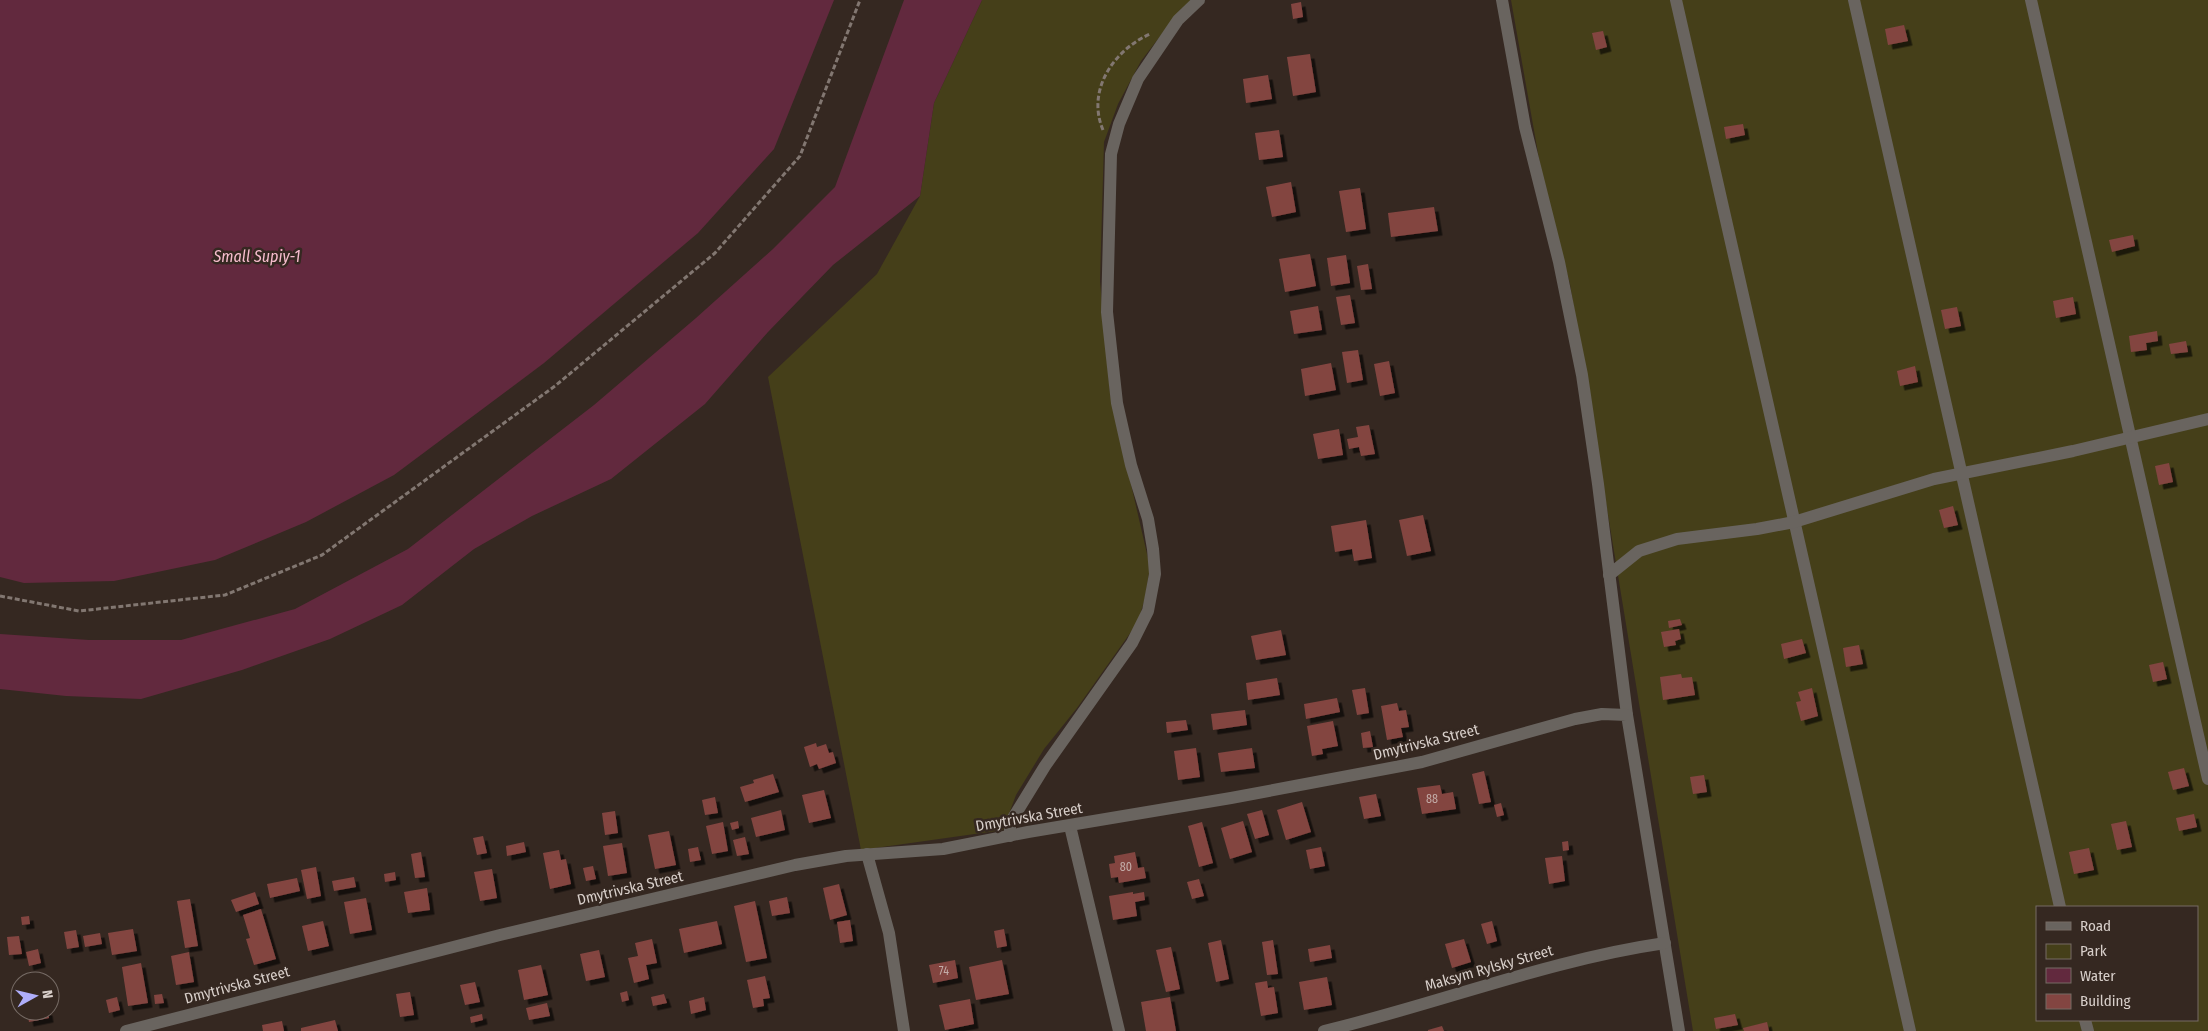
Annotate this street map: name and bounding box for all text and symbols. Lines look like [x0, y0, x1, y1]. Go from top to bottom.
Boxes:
water label: Small Supiy-1 [213, 247, 300, 266]
street label: Dmytrivska Street [1371, 720, 1481, 764]
house number: 88 [1426, 792, 1438, 806]
street label: Dmytrivska Street [974, 799, 1084, 835]
house number: 80 [1120, 860, 1132, 874]
street label: Dmytrivska Street [575, 867, 685, 909]
legend [2036, 906, 2198, 1021]
text: Road [2080, 917, 2111, 935]
street label: Maksym Rylsky Street [1423, 941, 1555, 995]
text: Park [2080, 942, 2107, 960]
street label: Dmytrivska Street [182, 962, 292, 1008]
house number: 74 [939, 964, 949, 978]
text: Water [2080, 967, 2116, 985]
north arrow [10, 971, 60, 1021]
text: N [38, 989, 56, 1000]
text: Building [2080, 992, 2131, 1010]

